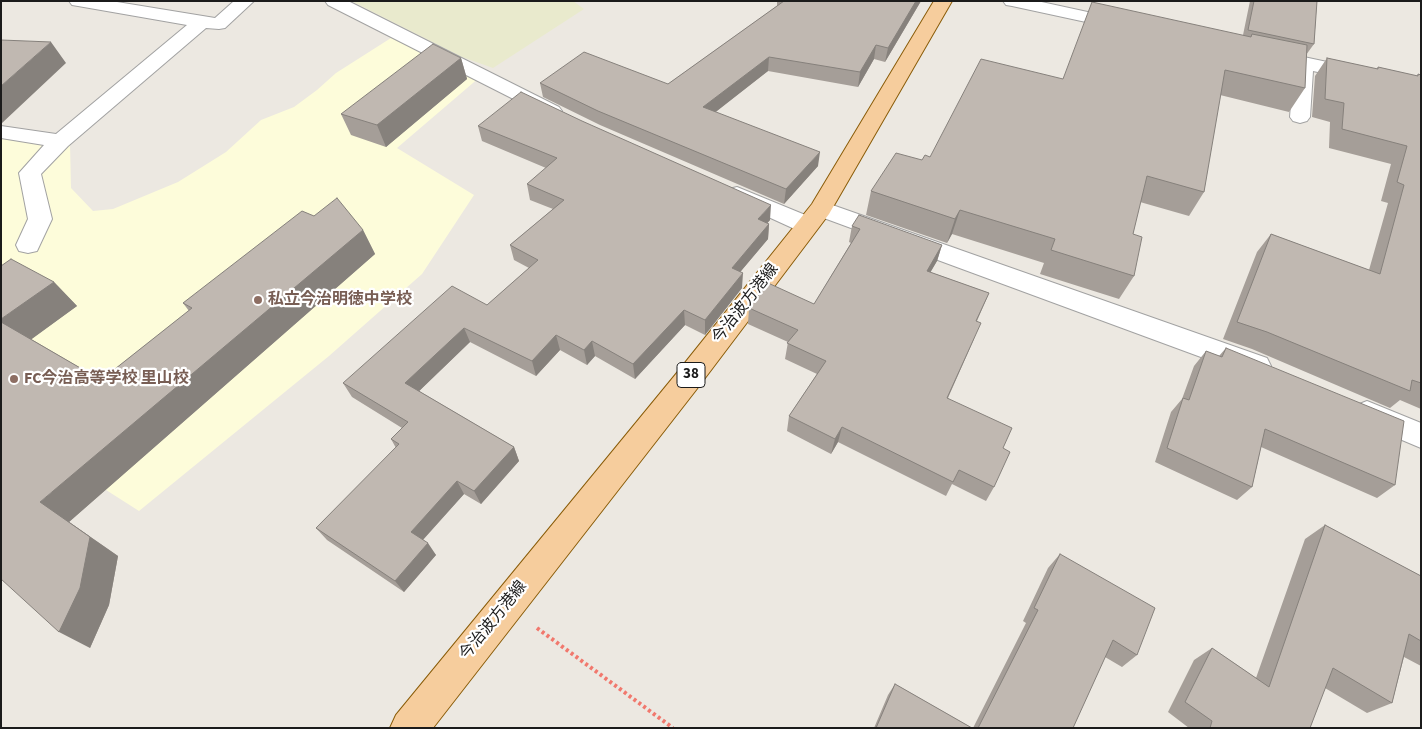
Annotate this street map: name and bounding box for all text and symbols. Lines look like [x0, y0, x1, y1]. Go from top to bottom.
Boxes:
street label: 今治波方港線 [709, 260, 783, 348]
place label: 私立今治明徳中学校 [268, 290, 412, 310]
marker: 私立今治明徳中学校 [252, 294, 264, 306]
road number: 38 [677, 362, 705, 388]
place label: FC今治高等学校 里山校 [24, 369, 189, 389]
marker: FC今治高等学校 里山校 [8, 373, 20, 385]
street label: 今治波方港線 [456, 578, 532, 664]

